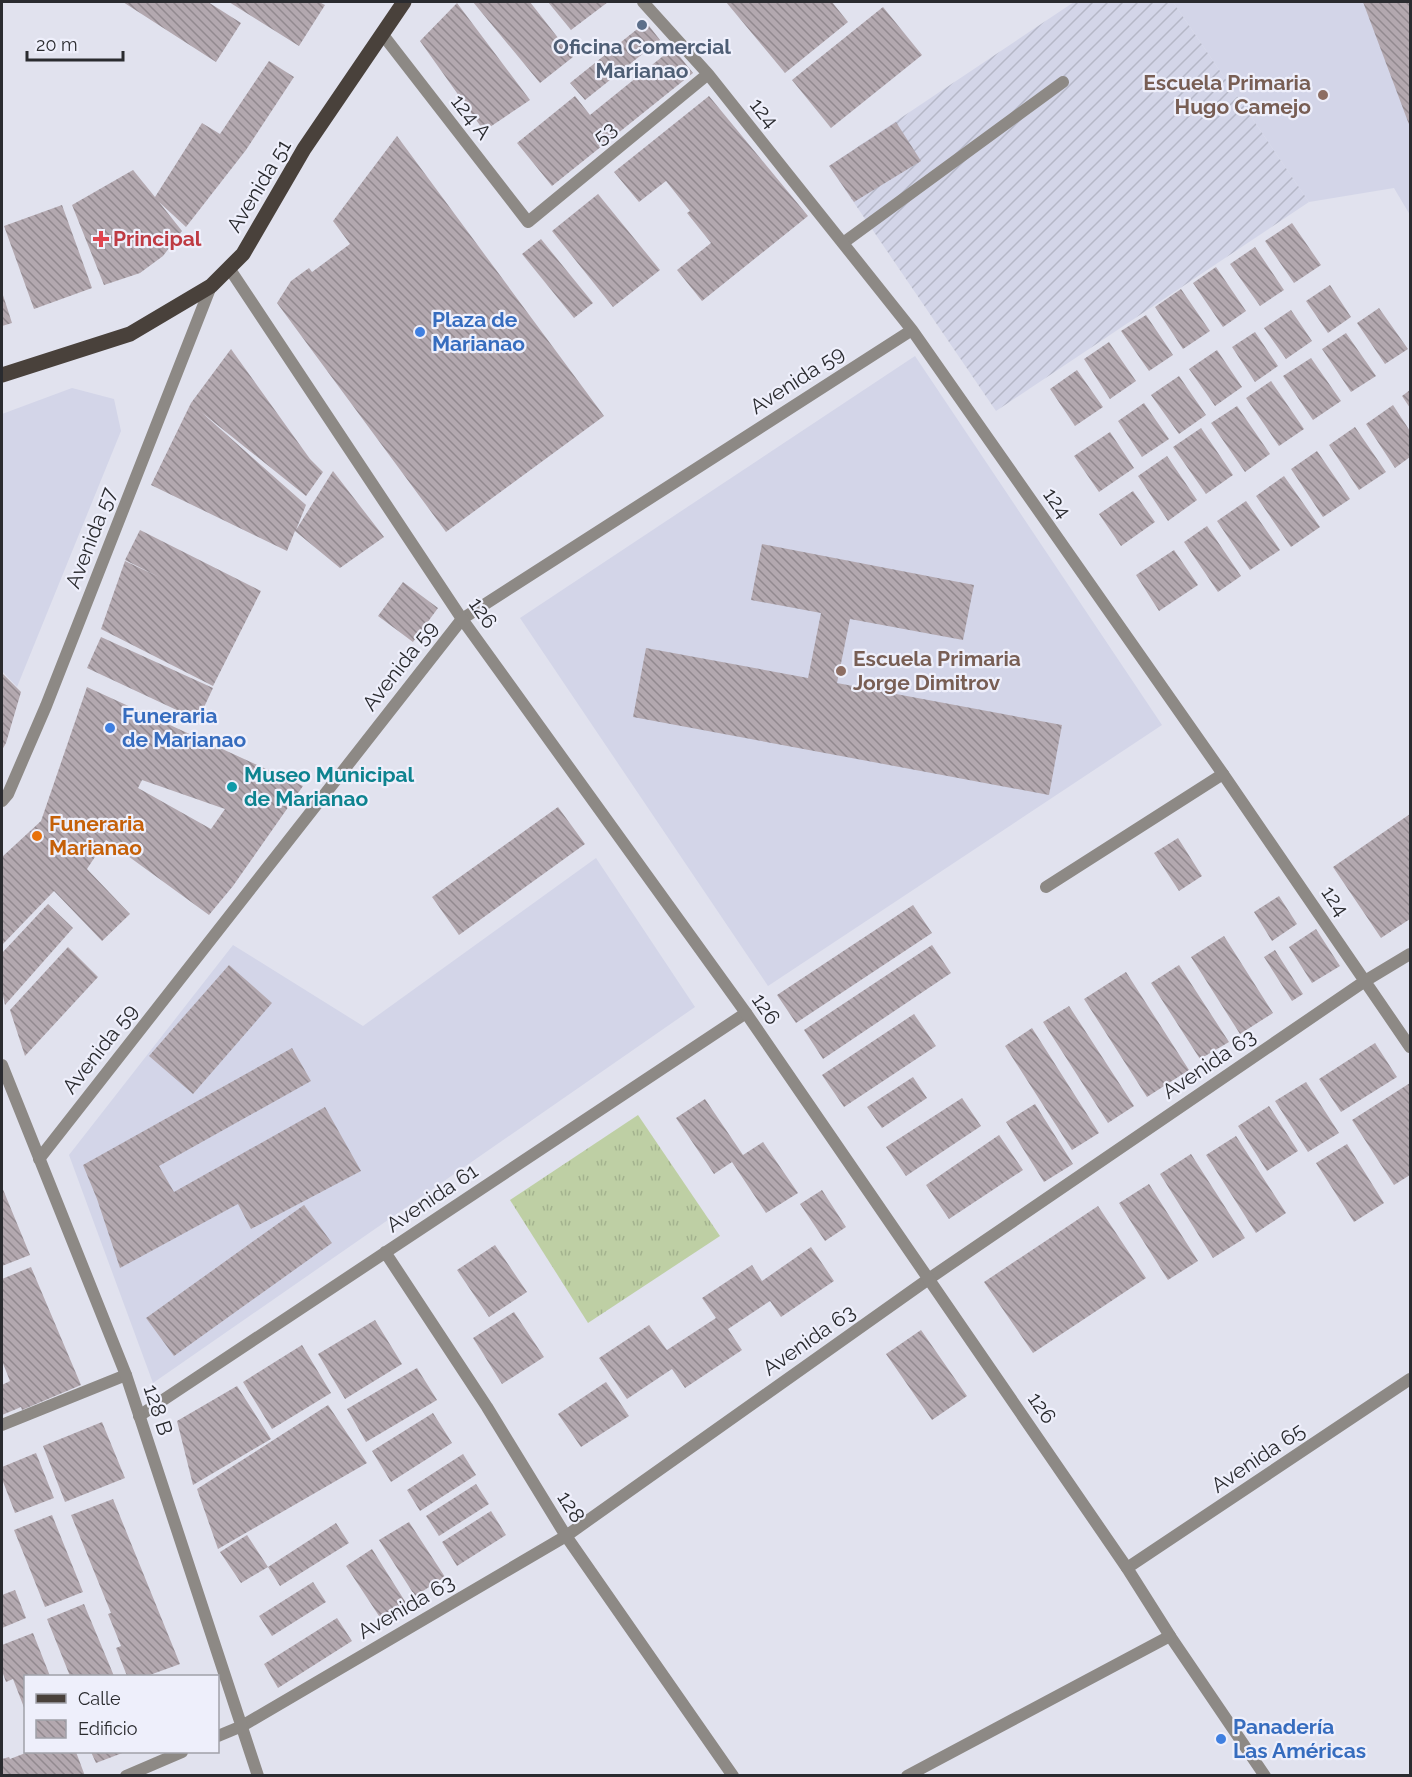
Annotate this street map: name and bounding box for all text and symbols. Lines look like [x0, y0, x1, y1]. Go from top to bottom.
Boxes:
marker: Oficina Comercial Marianao [635, 18, 649, 32]
scale bar [27, 24, 123, 62]
text: 20 m [36, 34, 78, 55]
place label: Oficina Comercial Marianao [553, 34, 731, 83]
place label: Escuela Primaria Hugo Camejo [1143, 70, 1311, 119]
marker: Escuela Primaria Hugo Camejo [1316, 88, 1330, 102]
street label: 124 A [446, 89, 497, 144]
street label: 124 [745, 93, 784, 133]
street label: 53 [588, 116, 621, 149]
street label: Avenida 51 [221, 135, 296, 237]
place label: Principal [113, 226, 202, 251]
marker: Principal [94, 232, 108, 246]
place label: Plaza de Marianao [432, 307, 525, 356]
marker: Plaza de Marianao [413, 325, 427, 339]
street label: Avenida 59 [745, 340, 848, 419]
street label: Avenida 57 [60, 483, 121, 592]
street label: 124 [1038, 483, 1077, 523]
street label: 126 [464, 592, 503, 633]
street label: Avenida 59 [357, 616, 442, 716]
place label: Escuela Primaria Jorge Dimitrov [853, 646, 1021, 695]
marker: Escuela Primaria Jorge Dimitrov [834, 664, 848, 678]
place label: Funeraria de Marianao [122, 703, 247, 752]
marker: Funeraria de Marianao [103, 721, 117, 735]
place label: Museo Municipal de Marianao [244, 762, 415, 811]
marker: Museo Municipal de Marianao [225, 780, 239, 794]
place label: Funeraria Marianao [49, 811, 145, 860]
marker: Funeraria Marianao [30, 829, 44, 843]
street label: 124 [1316, 881, 1355, 921]
street label: 126 [747, 988, 786, 1029]
street label: Avenida 59 [57, 999, 142, 1099]
street label: Avenida 63 [1157, 1023, 1260, 1104]
street label: Avenida 61 [381, 1158, 482, 1237]
street label: Avenida 63 [758, 1299, 860, 1381]
street label: 128 B [139, 1381, 178, 1438]
street label: 126 [1023, 1387, 1062, 1428]
street label: Avenida 65 [1206, 1417, 1309, 1498]
street label: 128 [552, 1486, 591, 1527]
street label: Avenida 63 [353, 1569, 458, 1644]
legend [24, 1675, 219, 1753]
text: Calle [78, 1688, 121, 1709]
place label: Panadería Las Américas [1233, 1714, 1366, 1763]
text: Edificio [78, 1718, 138, 1739]
marker: Panadería Las Américas [1214, 1732, 1228, 1746]

